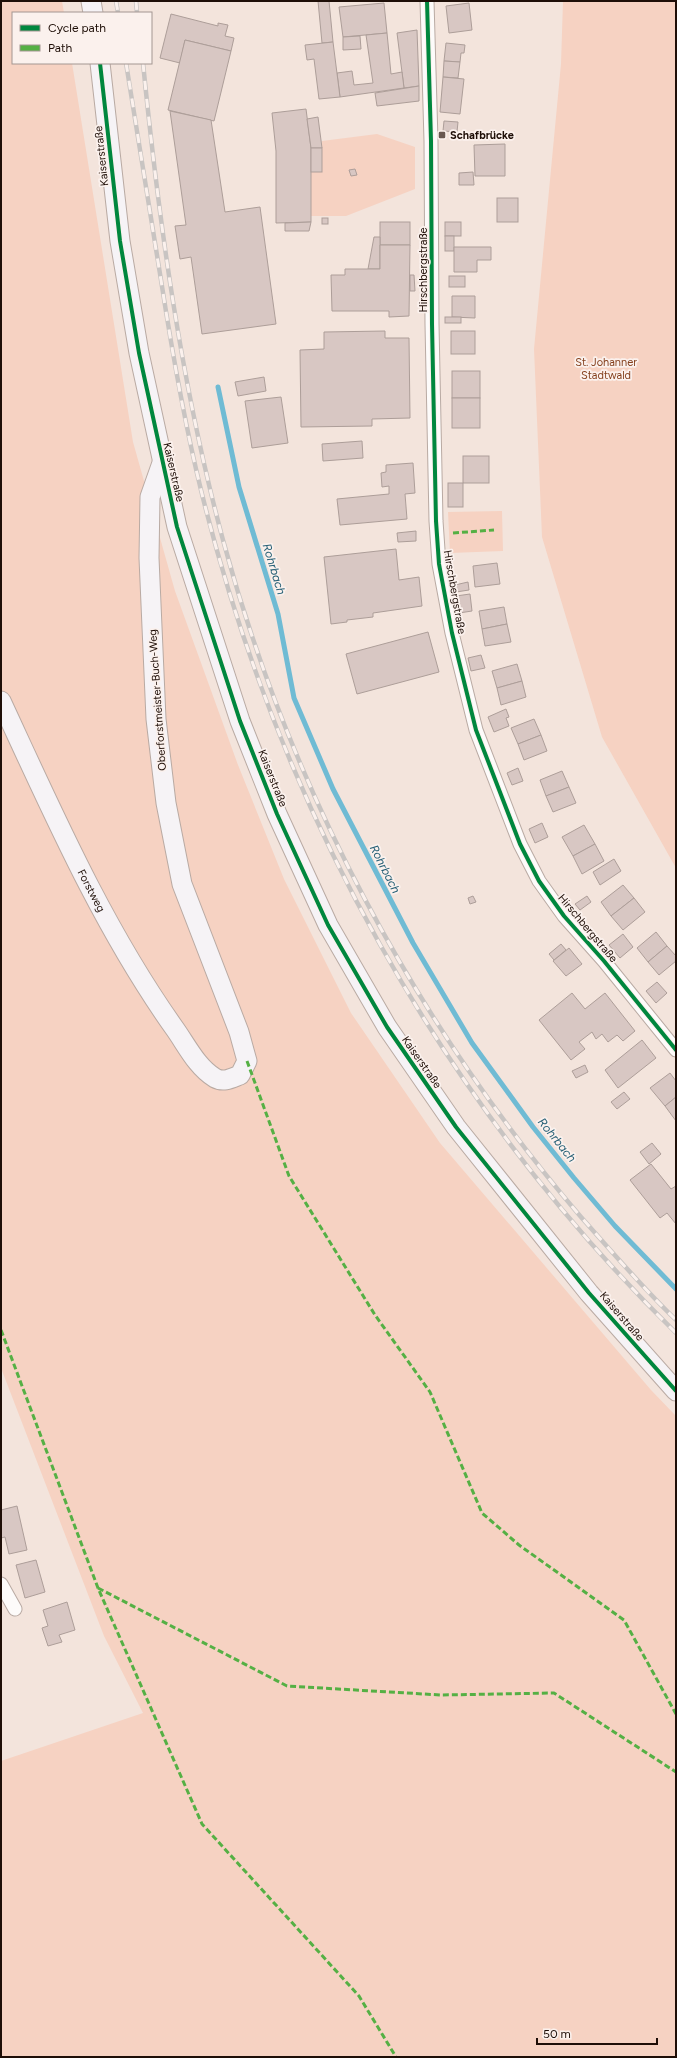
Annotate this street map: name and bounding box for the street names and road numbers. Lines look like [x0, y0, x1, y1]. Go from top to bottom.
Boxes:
street label: Kaiserstraße [92, 125, 111, 187]
street label: Hirschbergstraße [417, 227, 430, 313]
street label: Kaiserstraße [160, 441, 187, 503]
street label: Hirschbergstraße [441, 549, 468, 635]
street label: Oberforstmeister-Buch-Weg [146, 629, 169, 771]
street label: Kaiserstraße [255, 748, 290, 809]
street label: Forstweg [75, 867, 108, 914]
street label: Hirschbergstraße [555, 892, 620, 965]
street label: Kaiserstraße [399, 1034, 444, 1091]
street label: Kaiserstraße [597, 1289, 646, 1343]

